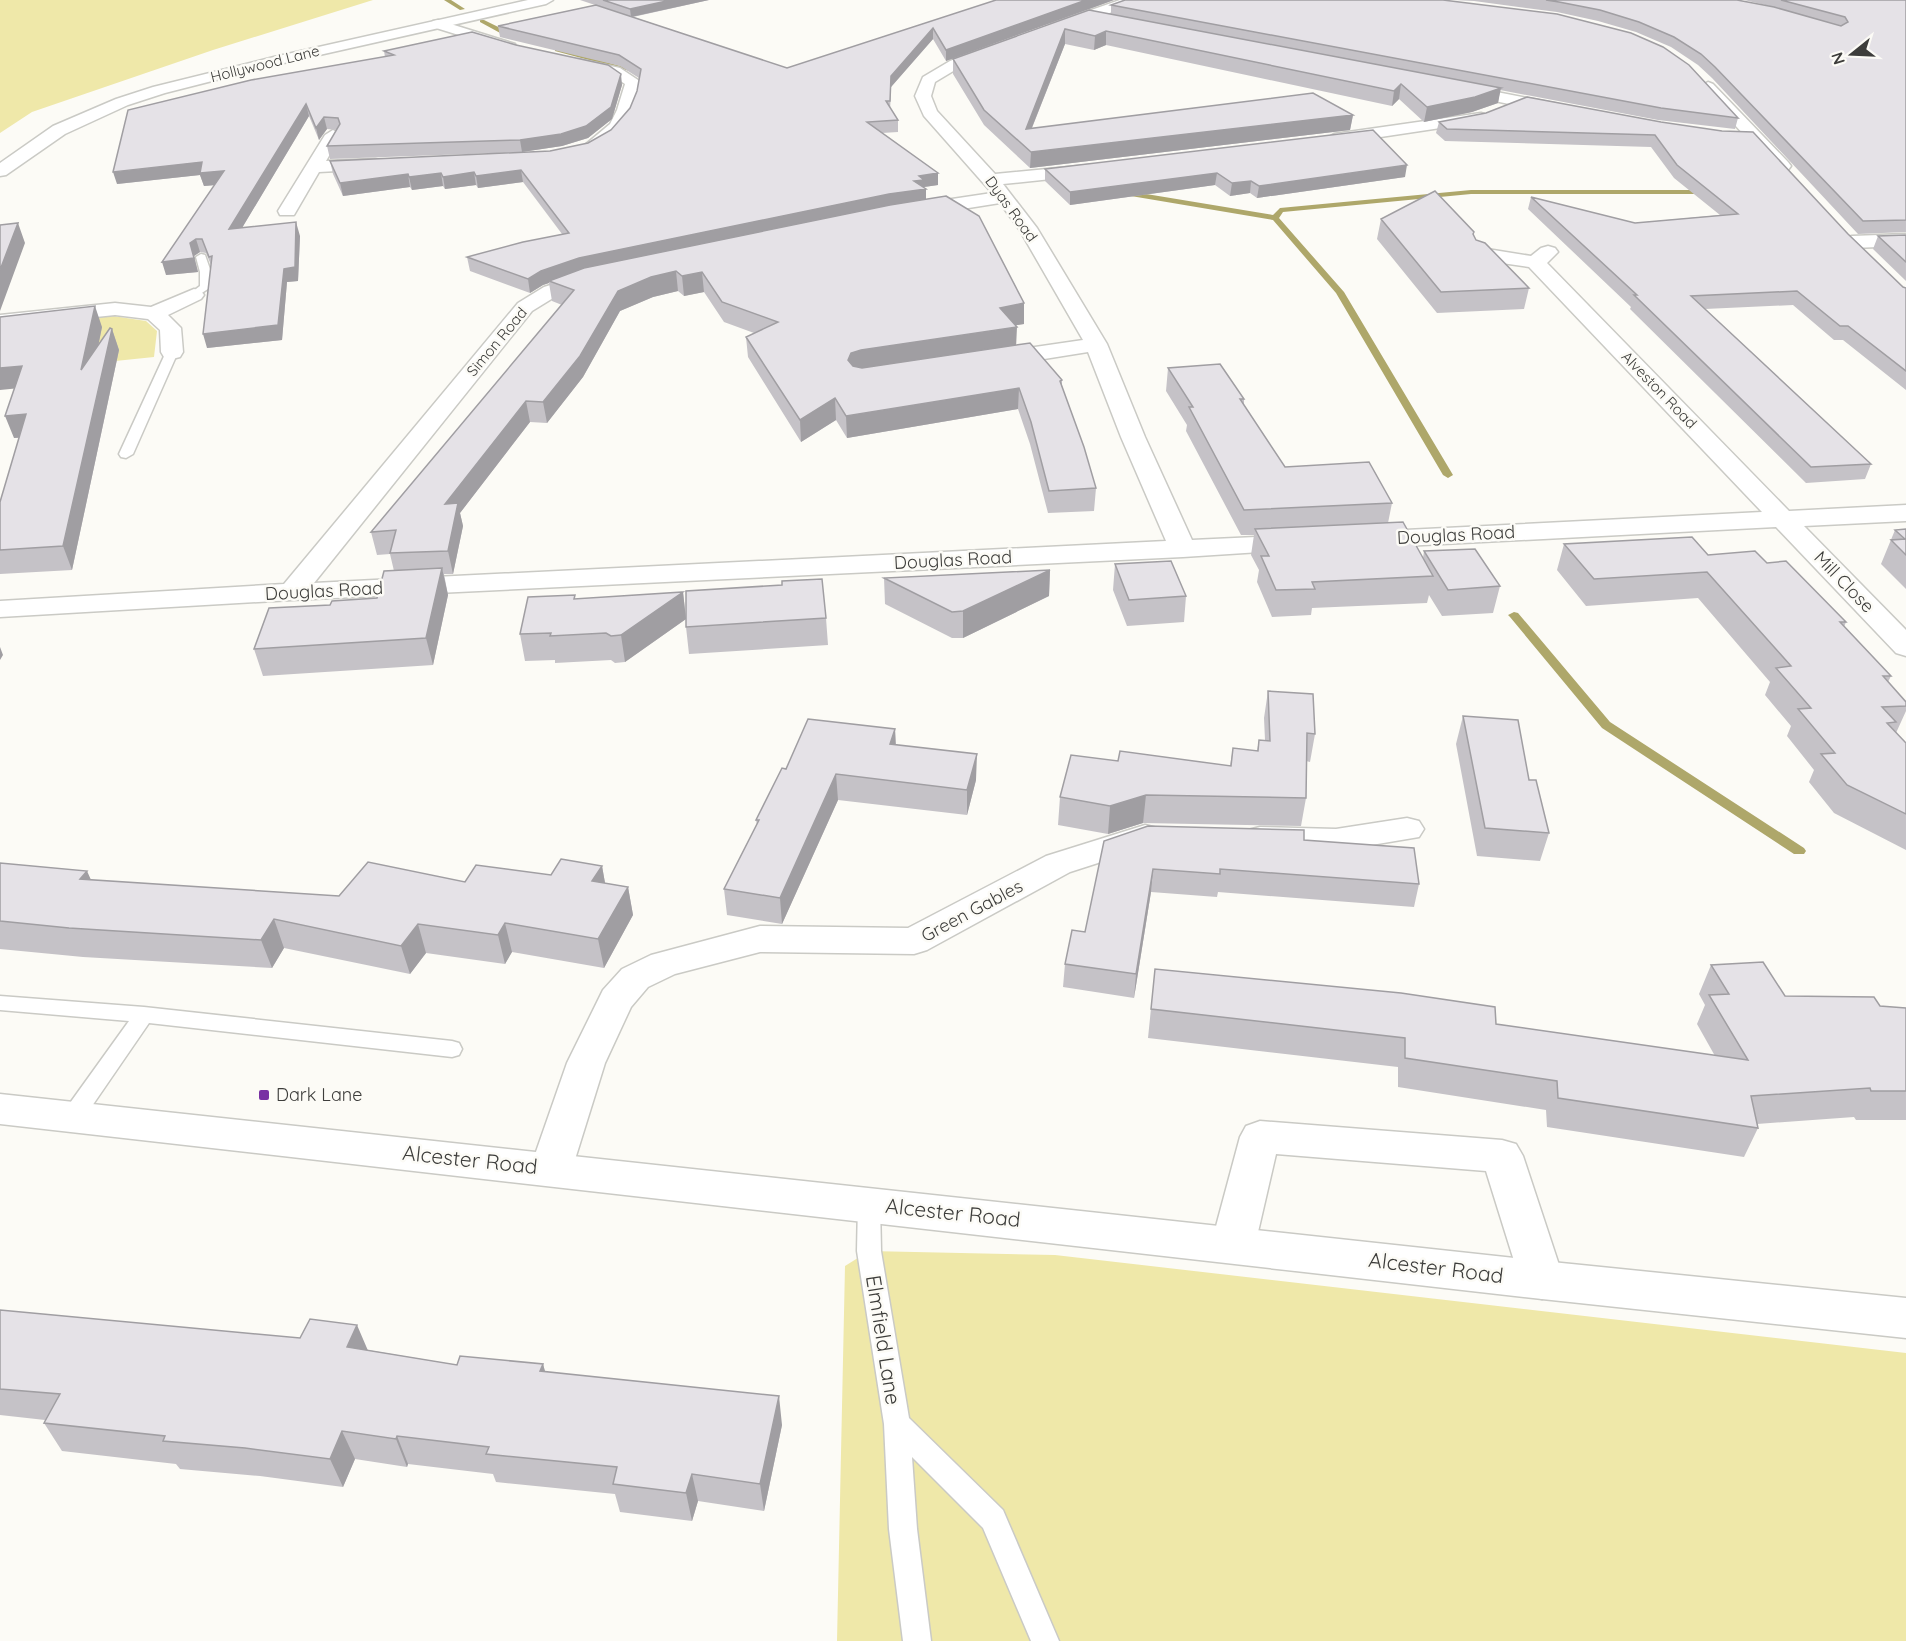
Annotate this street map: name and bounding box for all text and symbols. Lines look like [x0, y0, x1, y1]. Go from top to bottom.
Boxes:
north arrow [1822, 24, 1882, 84]
street label: Hollywood Lane [208, 41, 321, 86]
text: N [1826, 50, 1849, 67]
street label: Dyas Road [981, 172, 1042, 245]
street label: Simon Road [462, 303, 531, 380]
street label: Alveston Road [1618, 347, 1701, 432]
street label: Douglas Road [1396, 520, 1516, 549]
street label: Douglas Road [893, 545, 1013, 574]
street label: Mill Close [1809, 546, 1879, 617]
street label: Douglas Road [264, 576, 384, 605]
street label: Green Gables [917, 874, 1027, 947]
place label: Dark Lane [276, 1083, 362, 1106]
marker: Dark Lane [257, 1088, 271, 1102]
street label: Alcester Road [401, 1139, 539, 1179]
street label: Alcester Road [884, 1192, 1022, 1232]
street label: Alcester Road [1367, 1246, 1505, 1288]
street label: Elmfield Lane [861, 1273, 907, 1406]

